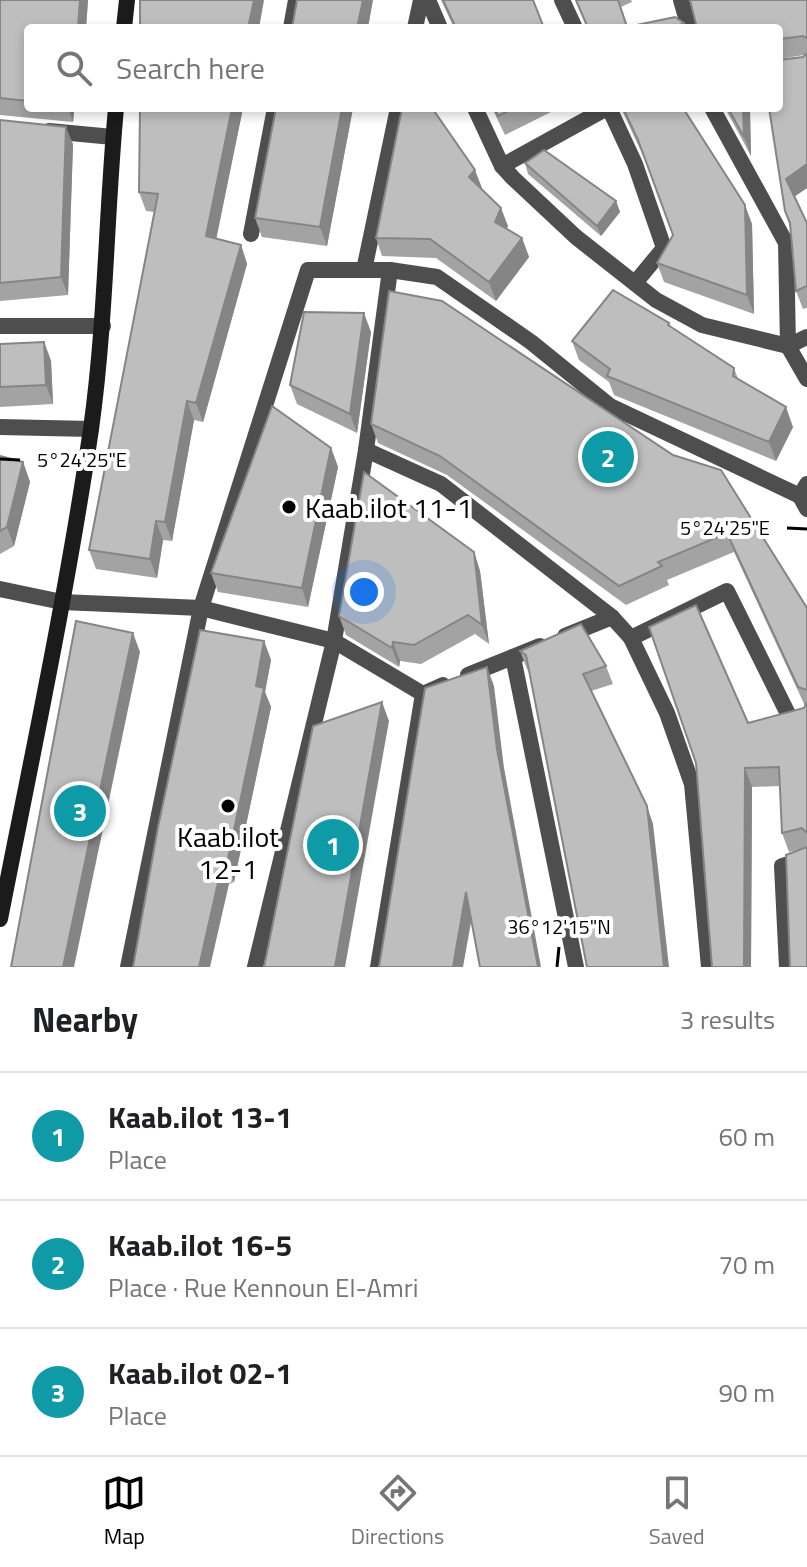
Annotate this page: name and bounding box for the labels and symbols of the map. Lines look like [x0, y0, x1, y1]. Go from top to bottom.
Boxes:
pin: 2 [582, 427, 634, 487]
text: 5°24'25"E [37, 444, 127, 475]
place label: Kaab.ilot 11-1 [305, 486, 472, 529]
marker: Kaab.ilot 11-1 [280, 498, 298, 516]
text: 5°24'25"E [680, 512, 770, 543]
your location [344, 572, 384, 612]
pin: 3 [54, 781, 106, 841]
marker: Kaab.ilot 12-1 [219, 797, 237, 815]
place label: Kaab.ilot 12-1 [177, 815, 279, 890]
pin: 1 [307, 815, 359, 875]
text: 36°12'15"N [507, 911, 611, 942]

